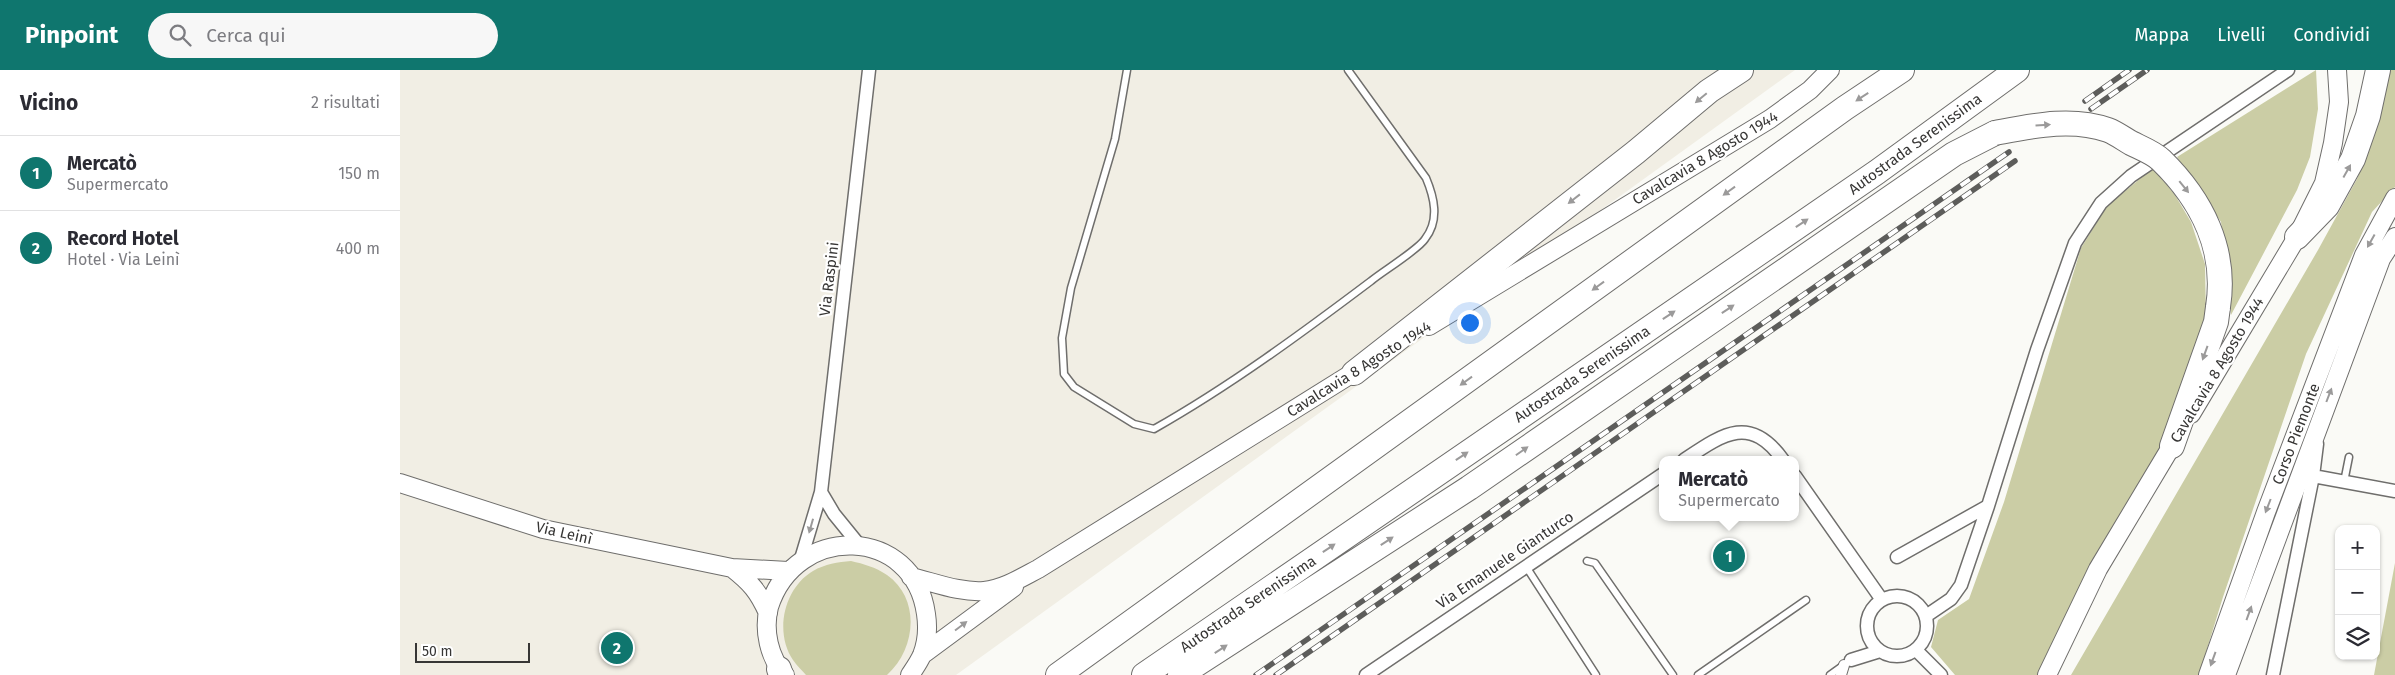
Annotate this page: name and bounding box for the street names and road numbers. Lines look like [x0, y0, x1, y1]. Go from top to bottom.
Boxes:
street label: Autostrada Serenissima [1845, 90, 1985, 198]
street label: Cavalcavia 8 Agosto 1944 [1629, 107, 1781, 209]
street label: Via Raspini [816, 241, 842, 317]
street label: Cavalcavia 8 Agosto 1944 [2166, 294, 2268, 446]
street label: Cavalcavia 8 Agosto 1944 [1284, 317, 1434, 421]
street label: Autostrada Serenissima [1511, 322, 1653, 426]
street label: Corso Piemonte [2268, 381, 2324, 487]
street label: Via Emanuele Gianturco [1433, 507, 1577, 613]
street label: Via Leinì [534, 518, 595, 548]
street label: Autostrada Serenissima [1177, 552, 1319, 656]

